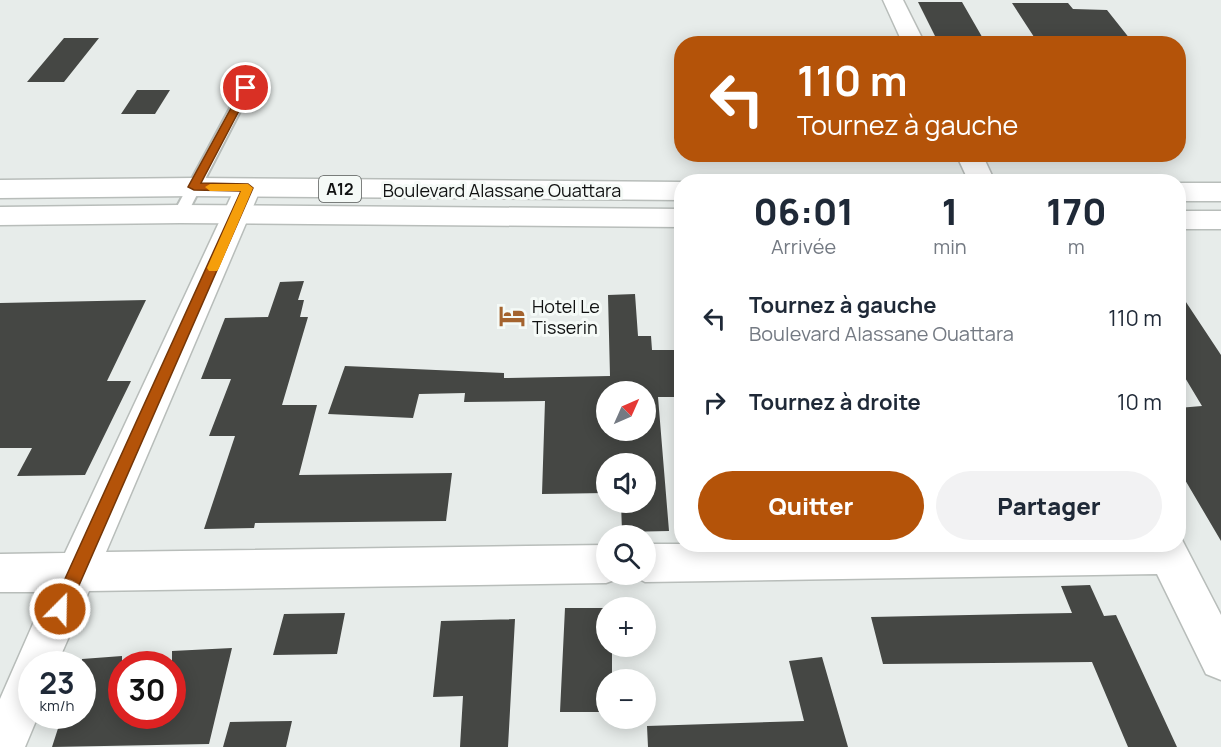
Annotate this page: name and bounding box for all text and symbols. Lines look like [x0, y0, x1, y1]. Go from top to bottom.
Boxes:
text: 110 m [797, 51, 908, 109]
icon: left [698, 60, 776, 138]
pin [220, 62, 271, 113]
icon: arrive [229, 71, 262, 104]
text: Tournez à gauche [797, 106, 1018, 143]
road number: A12 [319, 176, 361, 202]
street label: Boulevard Alassane Ouattara [383, 178, 621, 202]
text: 06:01 [754, 187, 854, 236]
text: 1 [942, 187, 958, 236]
text: 170 [1046, 187, 1106, 236]
text: Arrivée [771, 233, 836, 260]
text: min [933, 233, 967, 260]
text: m [1068, 233, 1085, 260]
text: Tournez à gauche [749, 290, 936, 320]
place label: Hotel Le Tisserin [532, 294, 600, 339]
hotel icon: Hotel Le Tisserin [497, 301, 527, 331]
icon: left [698, 302, 731, 335]
text: 110 m [1108, 303, 1162, 333]
text: Boulevard Alassane Ouattara [749, 320, 1014, 347]
north arrow [596, 381, 656, 441]
map controls [596, 381, 656, 729]
icon: right [698, 386, 731, 419]
text: Tournez à droite [749, 387, 921, 417]
text: 10 m [1117, 387, 1162, 417]
button: sound [596, 453, 656, 513]
button: Quitter [698, 471, 924, 540]
button: Partager [936, 471, 1162, 540]
button: search [596, 525, 656, 585]
position arrow [28, 577, 92, 641]
button: + [596, 597, 656, 657]
speed limit sign: 30 [108, 651, 186, 729]
text: 23 [39, 662, 75, 703]
button: − [596, 669, 656, 729]
text: km/h [40, 695, 74, 716]

